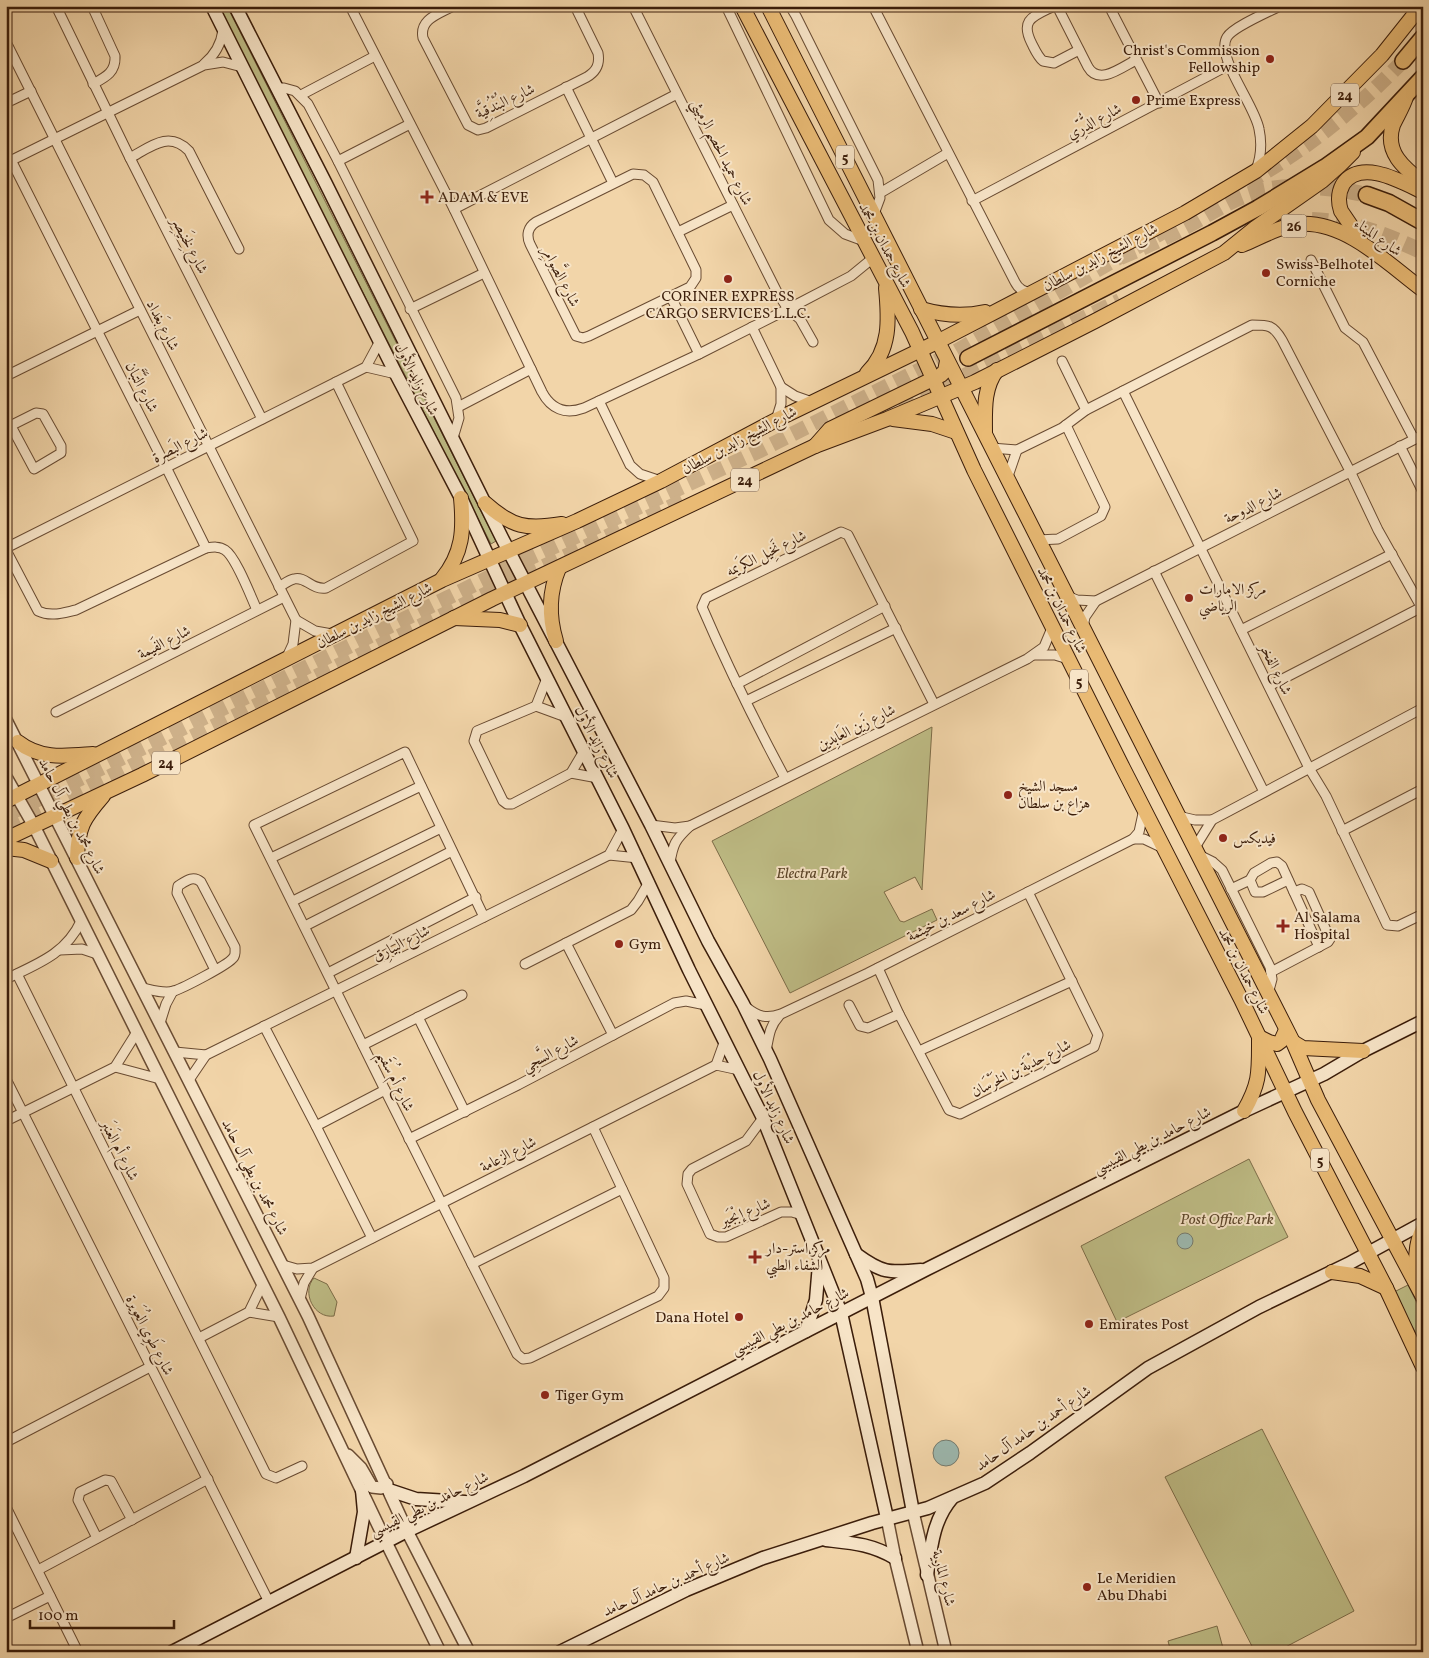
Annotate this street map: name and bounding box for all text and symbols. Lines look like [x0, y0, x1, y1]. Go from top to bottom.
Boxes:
place label: Christ's Commission Fellowship [1123, 41, 1260, 79]
marker: Christ's Commission Fellowship [1264, 53, 1276, 65]
street label: شارع البُنْدُقِيَّة [471, 76, 539, 126]
road number: 24 [1331, 84, 1359, 106]
place label: Prime Express [1146, 91, 1241, 112]
street label: شارع الدُّرِّي [1061, 94, 1126, 146]
marker: Prime Express [1130, 94, 1142, 106]
street label: شارع حميد الحصم الرميثي [682, 96, 757, 211]
road number: 5 [836, 146, 854, 168]
place label: ADAM & EVE [438, 188, 529, 209]
marker: ADAM & EVE [420, 190, 434, 204]
street label: شارع حمدان بن محمد [851, 199, 915, 293]
street label: شارع لِخنَيصِر [163, 211, 214, 278]
street label: شارع الميناء [1348, 214, 1405, 263]
road number: 26 [1282, 215, 1306, 238]
street label: شارع الشيخ زايد بن سلطان [1039, 219, 1163, 299]
street label: شارع الصَّوامِر [534, 241, 587, 312]
place label: Swiss-Belhotel Corniche [1276, 255, 1374, 293]
marker: Swiss-Belhotel Corniche [1260, 267, 1272, 279]
marker: CORINER EXPRESS CARGO SERVICES L.L.C. [722, 273, 734, 285]
place label: CORINER EXPRESS CARGO SERVICES L.L.C. [646, 287, 810, 325]
street label: شارع بَغداد [139, 296, 185, 355]
street label: شارع زايد الأول [387, 339, 445, 420]
street label: شارع التَّبَّان [118, 357, 166, 417]
street label: شارع الشيخ زايد بن سلطان [678, 402, 802, 482]
street label: شارع البَصرة [148, 422, 213, 470]
road number: 24 [731, 468, 759, 492]
street label: شارع الدوحة [1221, 483, 1287, 531]
street label: شارع نَخِيل الكرَيمه [722, 524, 811, 584]
street label: شارع حمدان بن محمد [1030, 564, 1091, 658]
street label: شارع الشيخ زايد بن سلطان [313, 578, 437, 656]
place label: مركز الامارات الرياضي [1199, 580, 1266, 620]
marker: مركز الامارات الرياضي [1183, 592, 1195, 604]
street label: شارع الفَيمة [134, 619, 195, 666]
street label: شارع الفخر [1251, 639, 1296, 699]
road number: 5 [1070, 669, 1088, 692]
street label: شارع زَين العَابِدين [813, 698, 900, 757]
street label: شارع زايد الأول [567, 702, 625, 783]
road number: 24 [152, 751, 180, 774]
street label: شارع محمد بن بطي آل حامد [30, 755, 109, 879]
place label: مسجد الشيخ هزاع بن سلطان [1018, 777, 1090, 816]
marker: مسجد الشيخ هزاع بن سلطان [1002, 789, 1014, 801]
place label: فيديكس [1233, 829, 1276, 850]
marker: فيديكس [1217, 832, 1229, 844]
park label: Electra Park [776, 864, 848, 885]
street label: شارع سعد بن خيثمة [904, 885, 1000, 949]
place label: Al Salama Hospital [1294, 908, 1361, 946]
street label: شارع البَيارِق [368, 919, 435, 969]
marker: Al Salama Hospital [1276, 919, 1290, 933]
street label: شارع حمدان بن محمد [1211, 925, 1273, 1019]
place label: Gym [629, 935, 661, 956]
marker: Gym [613, 938, 625, 950]
street label: شارع السَّجِي [517, 1027, 584, 1080]
street label: شارع حِدْبَة بن الخَرْسَان [967, 1033, 1076, 1104]
street label: شارع أم سُقَيم [368, 1046, 422, 1117]
street label: شارع زايد الأول [746, 1067, 801, 1148]
street label: شارع حامد بن بطي القبيسي [1090, 1102, 1216, 1182]
street label: شارع أم العَنبَر [93, 1114, 145, 1185]
street label: شارع محمد بن بطي آل حامد [213, 1116, 292, 1240]
street label: شارع الزعامة [477, 1132, 541, 1179]
road number: 5 [1311, 1148, 1329, 1172]
street label: شارع إبْجَير [715, 1192, 774, 1235]
park label: Post Office Park [1180, 1210, 1274, 1231]
place label: مركز استر-دار الشفاء الطبي [764, 1239, 830, 1279]
marker: مركز استر-دار الشفاء الطبي [748, 1250, 762, 1264]
street label: شارع حامد بن بطي القبيسي [728, 1283, 854, 1363]
street label: شارع طَوِي العُوَيرة [119, 1290, 181, 1380]
place label: Dana Hotel [655, 1308, 729, 1329]
marker: Dana Hotel [733, 1311, 745, 1323]
place label: Emirates Post [1099, 1315, 1189, 1336]
marker: Emirates Post [1083, 1318, 1095, 1330]
street label: شارع أحمد بن حامد آل حامد [971, 1380, 1097, 1478]
place label: Tiger Gym [555, 1386, 624, 1407]
marker: Tiger Gym [539, 1389, 551, 1401]
street label: شارع حامد بن بطي القبيسي [367, 1467, 494, 1545]
street label: شارع أحمد بن حامد آل حامد [599, 1546, 734, 1624]
street label: شارع المارِية [924, 1548, 960, 1609]
place label: Le Meridien Abu Dhabi [1097, 1569, 1176, 1607]
marker: Le Meridien Abu Dhabi [1081, 1581, 1093, 1593]
scale bar [30, 1598, 174, 1630]
text: 100 m [38, 1606, 78, 1627]

